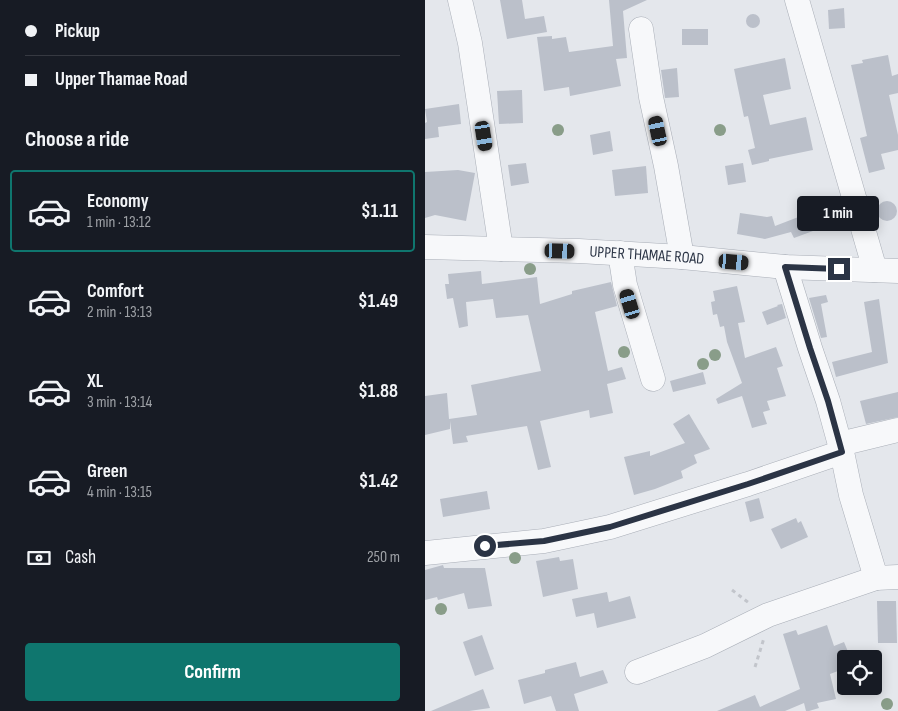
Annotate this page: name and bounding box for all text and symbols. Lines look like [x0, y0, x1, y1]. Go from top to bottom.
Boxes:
text: Pickup [55, 20, 100, 43]
text: Upper Thamae Road [55, 68, 188, 91]
car [647, 115, 668, 147]
car [474, 120, 493, 152]
text: Choose a ride [25, 126, 129, 153]
icon: car [27, 189, 72, 234]
text: Economy [87, 190, 149, 213]
callout: 1 min [798, 196, 880, 232]
text: $1.11 [361, 200, 398, 223]
text: 1 min [823, 204, 853, 223]
text: 1 min · 13:12 [87, 213, 151, 232]
street label: UPPER THAMAE ROAD [589, 242, 705, 269]
car [544, 243, 575, 259]
car [718, 253, 749, 271]
route end [828, 258, 850, 280]
icon: car [27, 279, 72, 324]
text: Comfort [87, 280, 144, 303]
car [618, 287, 641, 321]
text: $1.49 [358, 290, 398, 313]
text: 2 min · 13:13 [87, 303, 152, 322]
icon: car [27, 369, 72, 414]
text: XL [87, 370, 103, 393]
text: $1.88 [358, 380, 398, 403]
text: 3 min · 13:14 [87, 393, 152, 412]
icon: car [27, 459, 72, 504]
text: Green [87, 460, 127, 483]
text: $1.42 [359, 470, 398, 493]
text: 4 min · 13:15 [87, 483, 152, 502]
route start [474, 535, 496, 557]
icon: cash [25, 544, 53, 572]
text: Cash [65, 546, 96, 569]
text: 250 m [367, 548, 400, 567]
button: Confirm [25, 643, 400, 701]
map controls [837, 650, 882, 695]
button: locate [837, 650, 882, 695]

